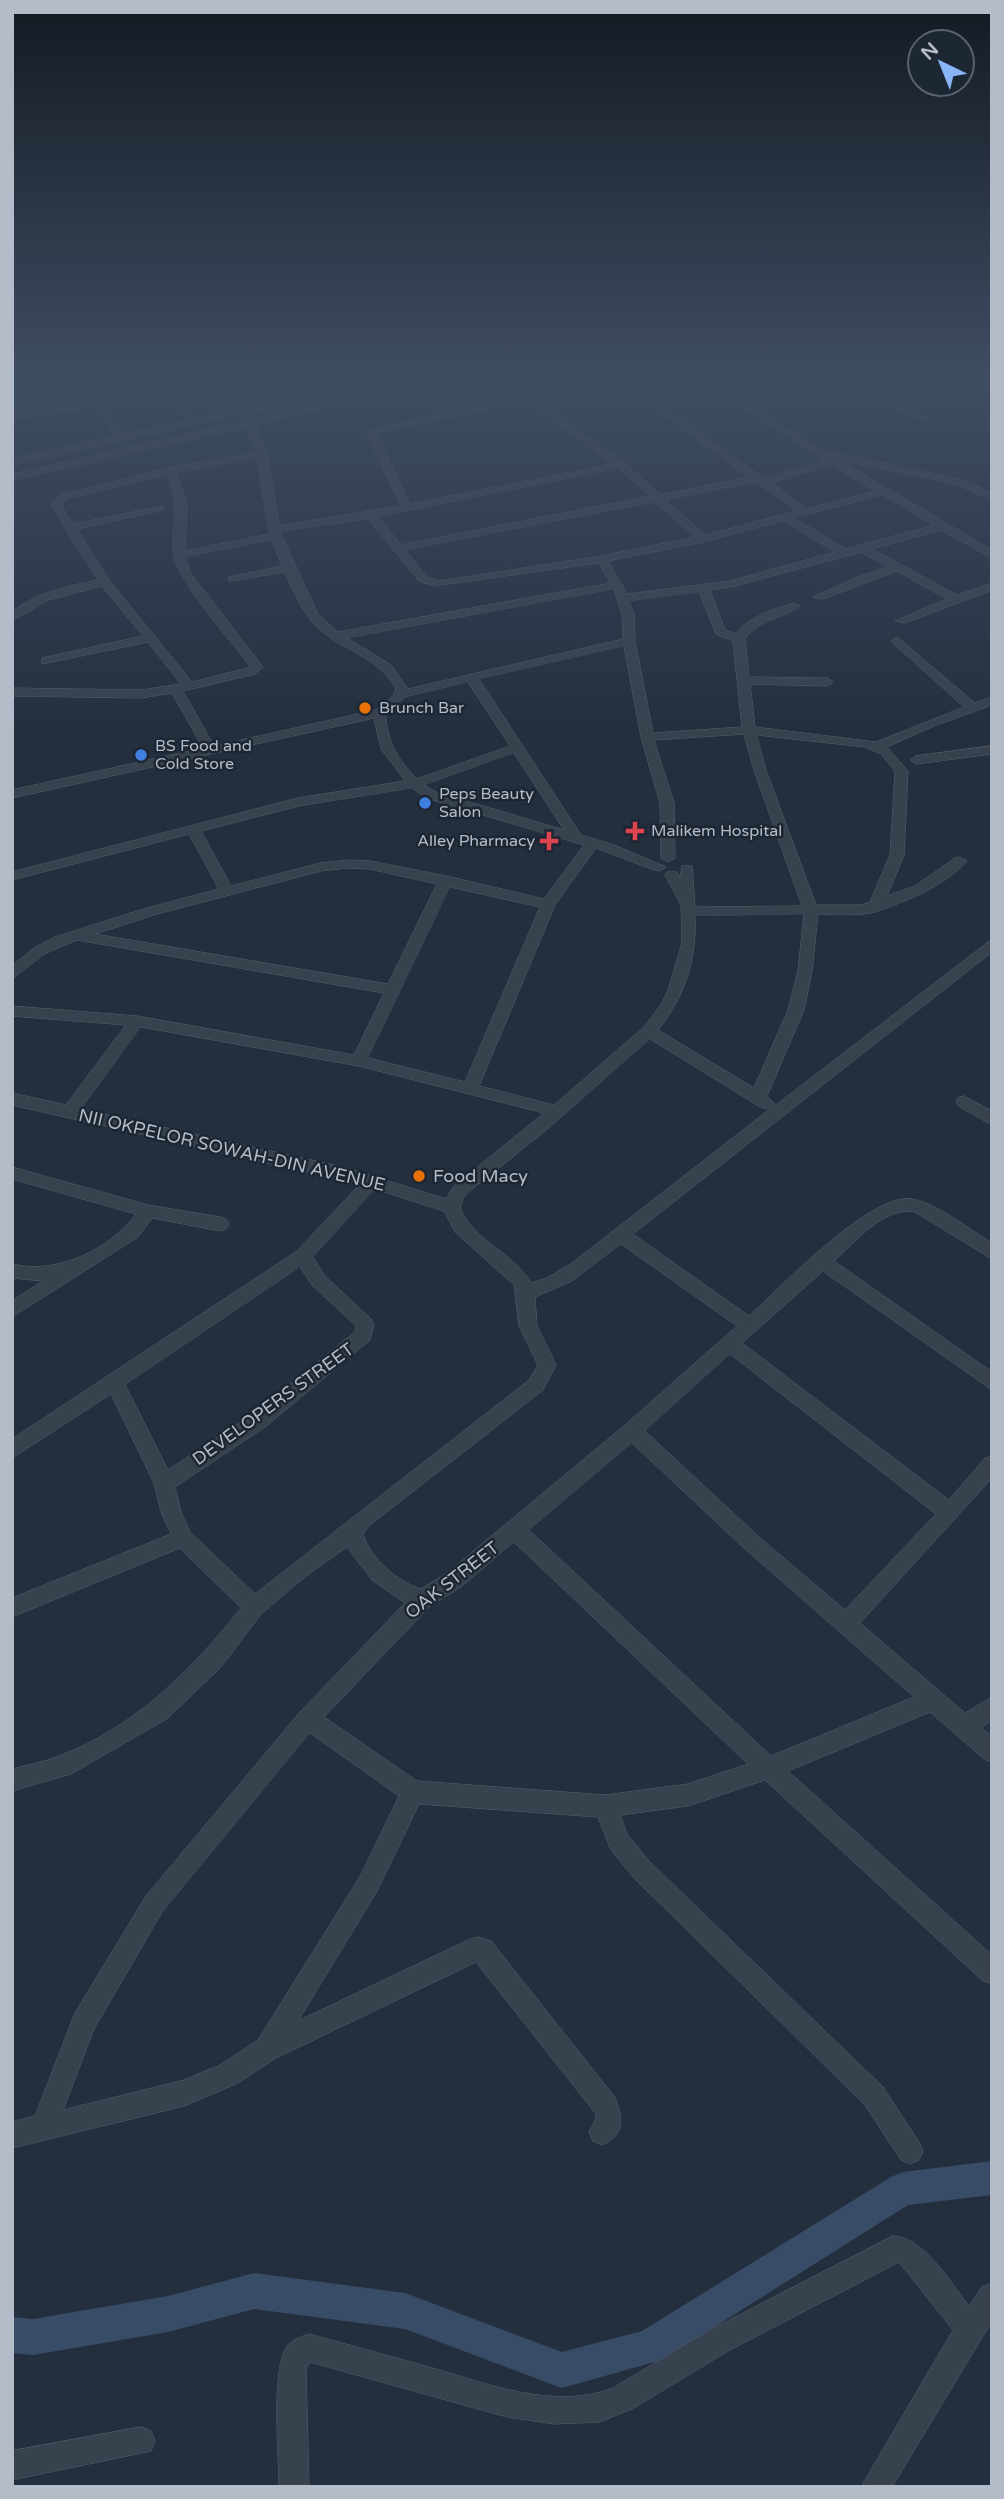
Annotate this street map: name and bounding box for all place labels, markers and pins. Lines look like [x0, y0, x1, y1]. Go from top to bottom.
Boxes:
place label: Brunch Bar [379, 698, 465, 718]
marker: Brunch Bar [357, 700, 373, 716]
place label: BS Food and Cold Store [155, 736, 252, 774]
marker: BS Food and Cold Store [133, 747, 149, 763]
place label: Peps Beauty Salon [439, 784, 534, 822]
marker: Peps Beauty Salon [417, 795, 433, 811]
marker: Malikem Hospital [625, 821, 645, 841]
place label: Malikem Hospital [651, 821, 782, 841]
place label: Alley Pharmacy [417, 831, 535, 851]
marker: Alley Pharmacy [541, 833, 557, 849]
place label: Food Macy [433, 1165, 528, 1187]
marker: Food Macy [411, 1168, 427, 1184]

